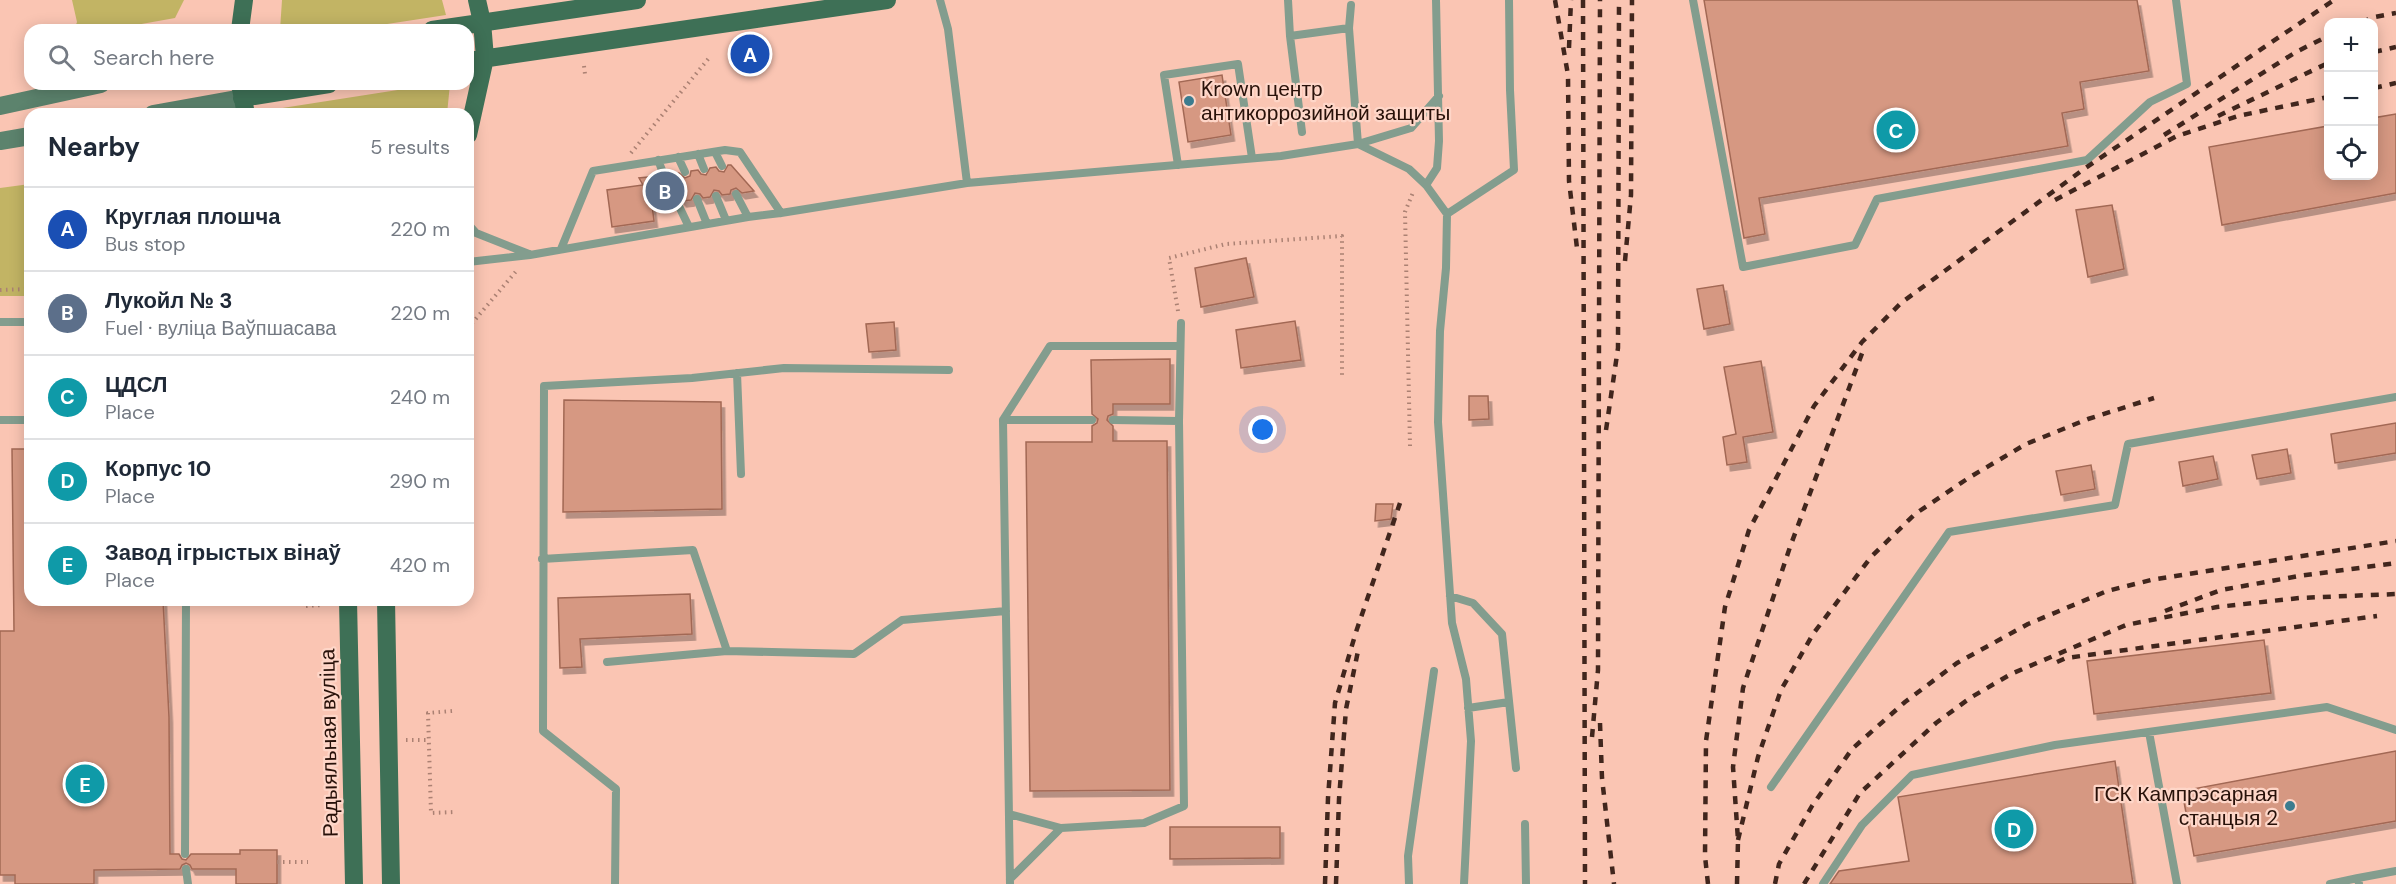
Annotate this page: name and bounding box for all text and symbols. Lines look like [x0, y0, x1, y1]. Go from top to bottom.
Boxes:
map controls [2324, 18, 2378, 180]
button: + [2324, 18, 2378, 72]
search box [24, 24, 474, 90]
pin: A [730, 32, 770, 76]
icon: search [45, 41, 78, 74]
text: Search here [93, 43, 214, 72]
button: − [2324, 72, 2378, 126]
place label: Krown центр антикоррозийной защиты [1201, 75, 1450, 127]
marker: Krown центр антикоррозийной защиты [1182, 94, 1196, 108]
pin: C [1876, 108, 1916, 152]
button: locate [2324, 126, 2378, 180]
text: Nearby [48, 130, 140, 164]
text: 5 results [370, 134, 450, 160]
pin: B [646, 168, 684, 213]
text: Круглая плошча [105, 202, 280, 231]
text: A [60, 216, 75, 242]
text: 220 m [390, 216, 450, 242]
text: Bus stop [105, 231, 185, 257]
text: Лукойл № 3 [105, 286, 232, 315]
text: B [61, 300, 74, 326]
text: 220 m [390, 300, 450, 326]
text: Fuel · вуліца Ваўпшасава [105, 315, 336, 341]
text: ЦДСЛ [105, 370, 168, 399]
text: C [60, 384, 75, 410]
text: 240 m [390, 384, 450, 410]
text: Place [105, 399, 155, 425]
your location [1248, 415, 1277, 444]
text: Корпус 10 [105, 454, 211, 483]
text: D [60, 468, 75, 494]
text: 290 m [389, 468, 450, 494]
text: Place [105, 483, 155, 509]
text: Завод ігрыстых вінаў [105, 538, 341, 567]
text: E [62, 552, 73, 578]
text: 420 m [390, 552, 450, 578]
text: Place [105, 567, 155, 593]
street label: Радыяльная вуліца [313, 648, 345, 837]
pin: E [66, 762, 104, 806]
place label: ГСК Кампрэсарная станцыя 2 [2094, 780, 2278, 832]
marker: ГСК Кампрэсарная станцыя 2 [2283, 799, 2297, 813]
pin: D [1994, 806, 2034, 852]

